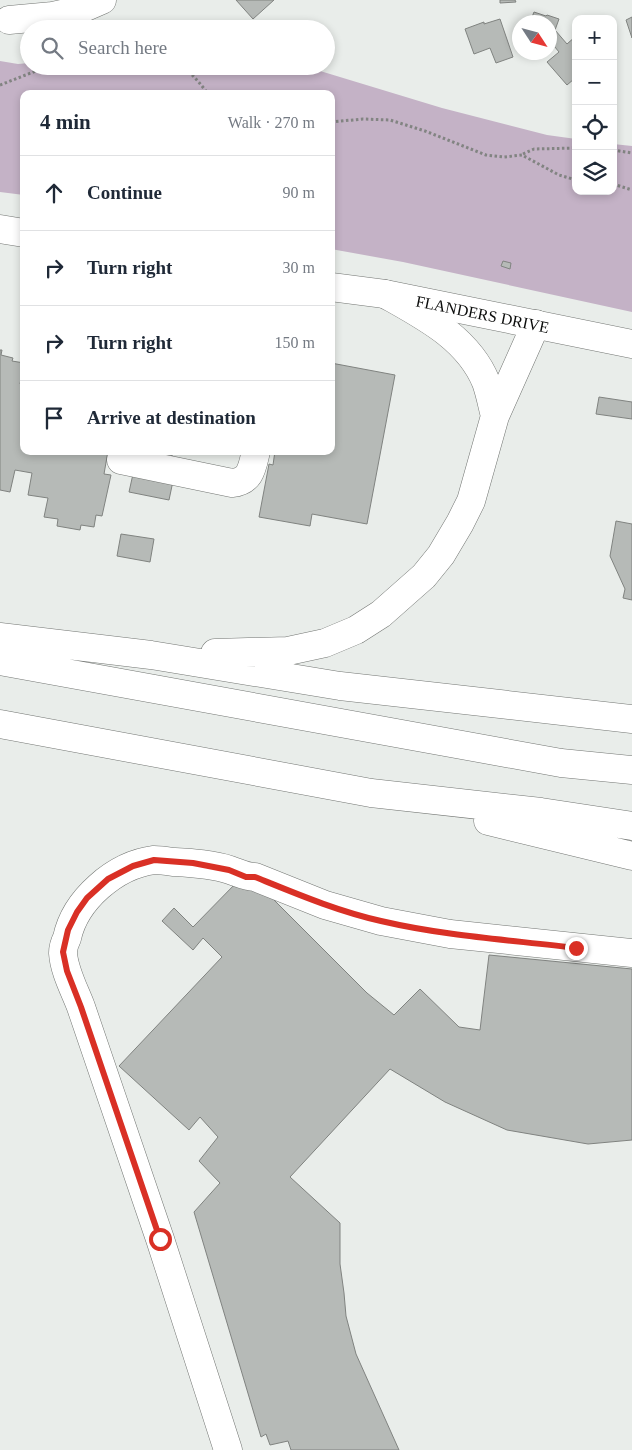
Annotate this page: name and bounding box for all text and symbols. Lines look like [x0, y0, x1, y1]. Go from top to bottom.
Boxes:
north arrow [512, 15, 557, 60]
map controls [572, 15, 617, 195]
button: + [572, 15, 617, 60]
search box [20, 20, 335, 75]
icon: search [38, 34, 66, 62]
text: Search here [78, 37, 167, 58]
button: − [572, 60, 617, 105]
button: locate [572, 105, 617, 150]
text: 4 min [40, 110, 91, 134]
text: Walk · 270 m [228, 114, 315, 131]
button: layers [572, 150, 617, 195]
icon: ahead [40, 179, 68, 207]
text: Continue [87, 182, 162, 203]
text: 90 m [283, 184, 315, 201]
icon: right [40, 254, 68, 282]
text: Turn right [87, 257, 172, 278]
text: 30 m [283, 259, 315, 276]
street label: FLANDERS DRIVE [414, 292, 551, 336]
icon: right [40, 329, 68, 357]
text: Turn right [87, 332, 172, 353]
text: 150 m [275, 334, 315, 351]
icon: arrive [40, 404, 68, 432]
text: Arrive at destination [87, 407, 256, 428]
route end [565, 937, 588, 960]
route start [149, 1228, 172, 1251]

